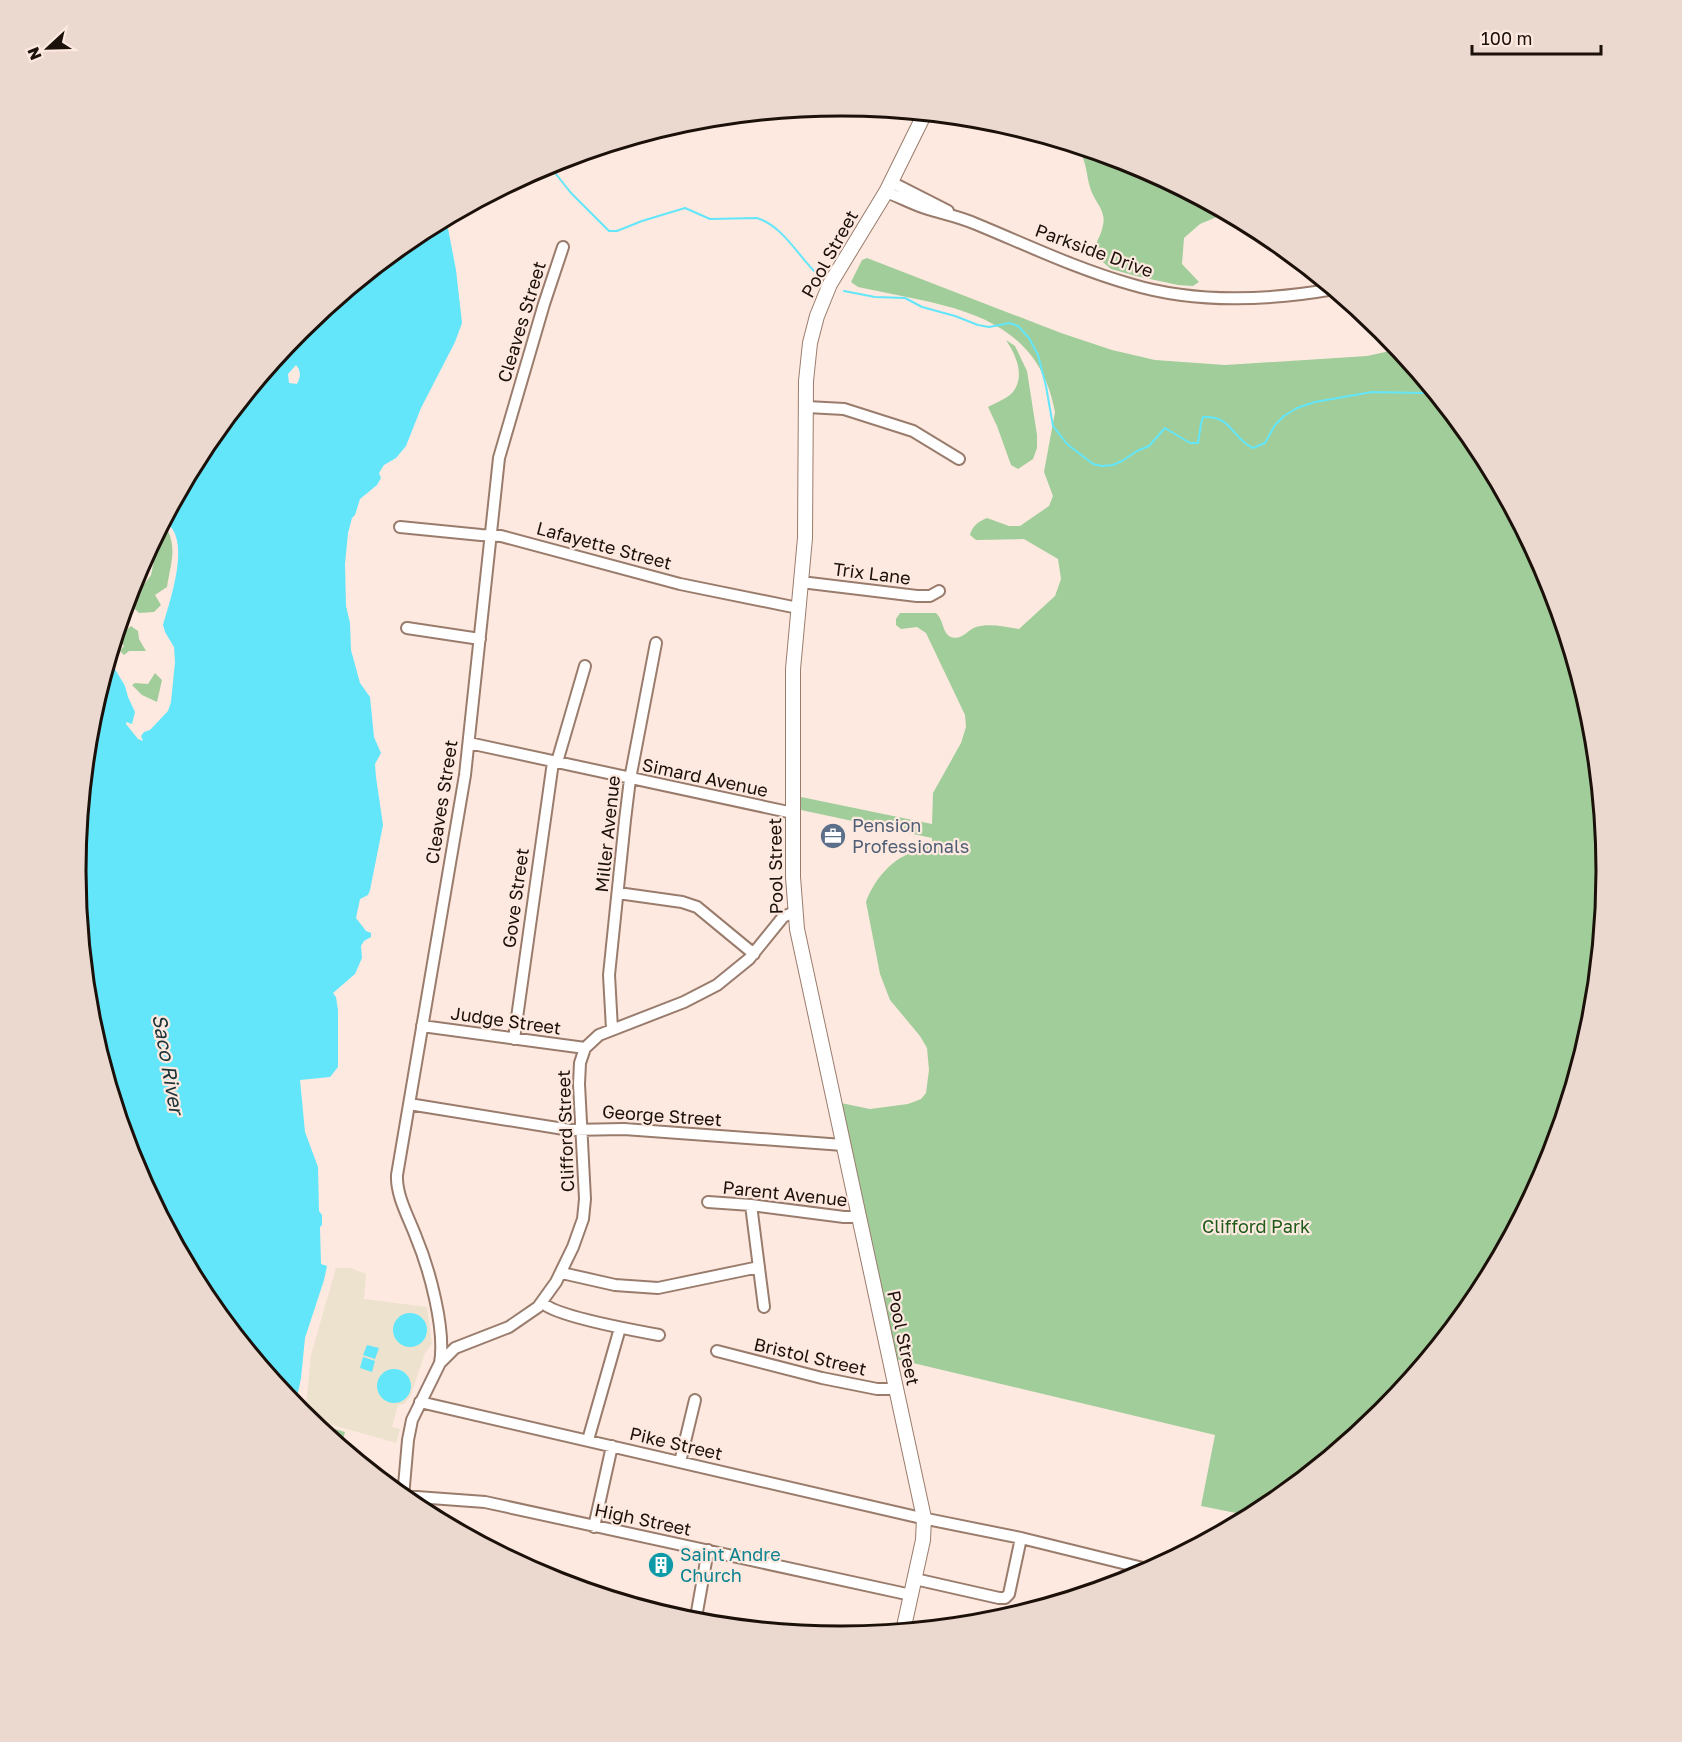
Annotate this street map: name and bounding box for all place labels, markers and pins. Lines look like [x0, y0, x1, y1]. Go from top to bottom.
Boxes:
place label: Pension Professionals [852, 814, 969, 857]
office icon: Pension Professionals [818, 821, 848, 851]
place label: Saint Andre Church [680, 1543, 781, 1586]
building icon: Saint Andre Church [646, 1550, 676, 1580]

